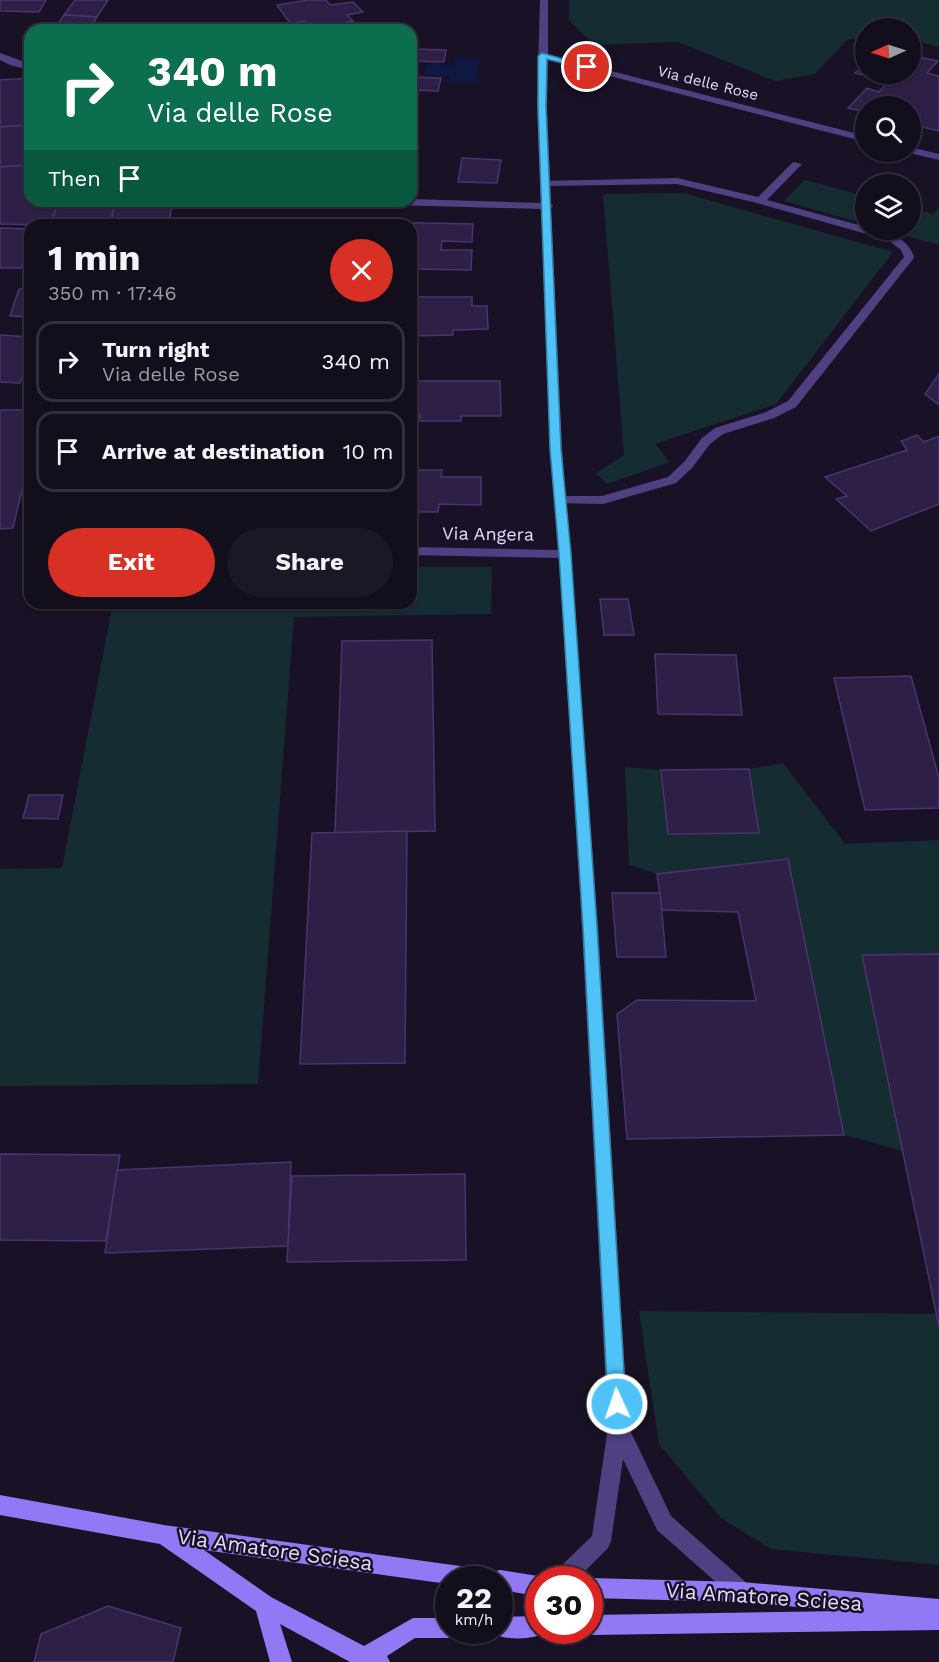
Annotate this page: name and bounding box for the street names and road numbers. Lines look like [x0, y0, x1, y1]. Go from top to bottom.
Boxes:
street label: Via delle Rose [656, 62, 760, 104]
street label: Via Angera [442, 522, 534, 545]
street label: Via Amatore Sciesa [176, 1523, 374, 1576]
street label: Via Amatore Sciesa [665, 1577, 863, 1616]

